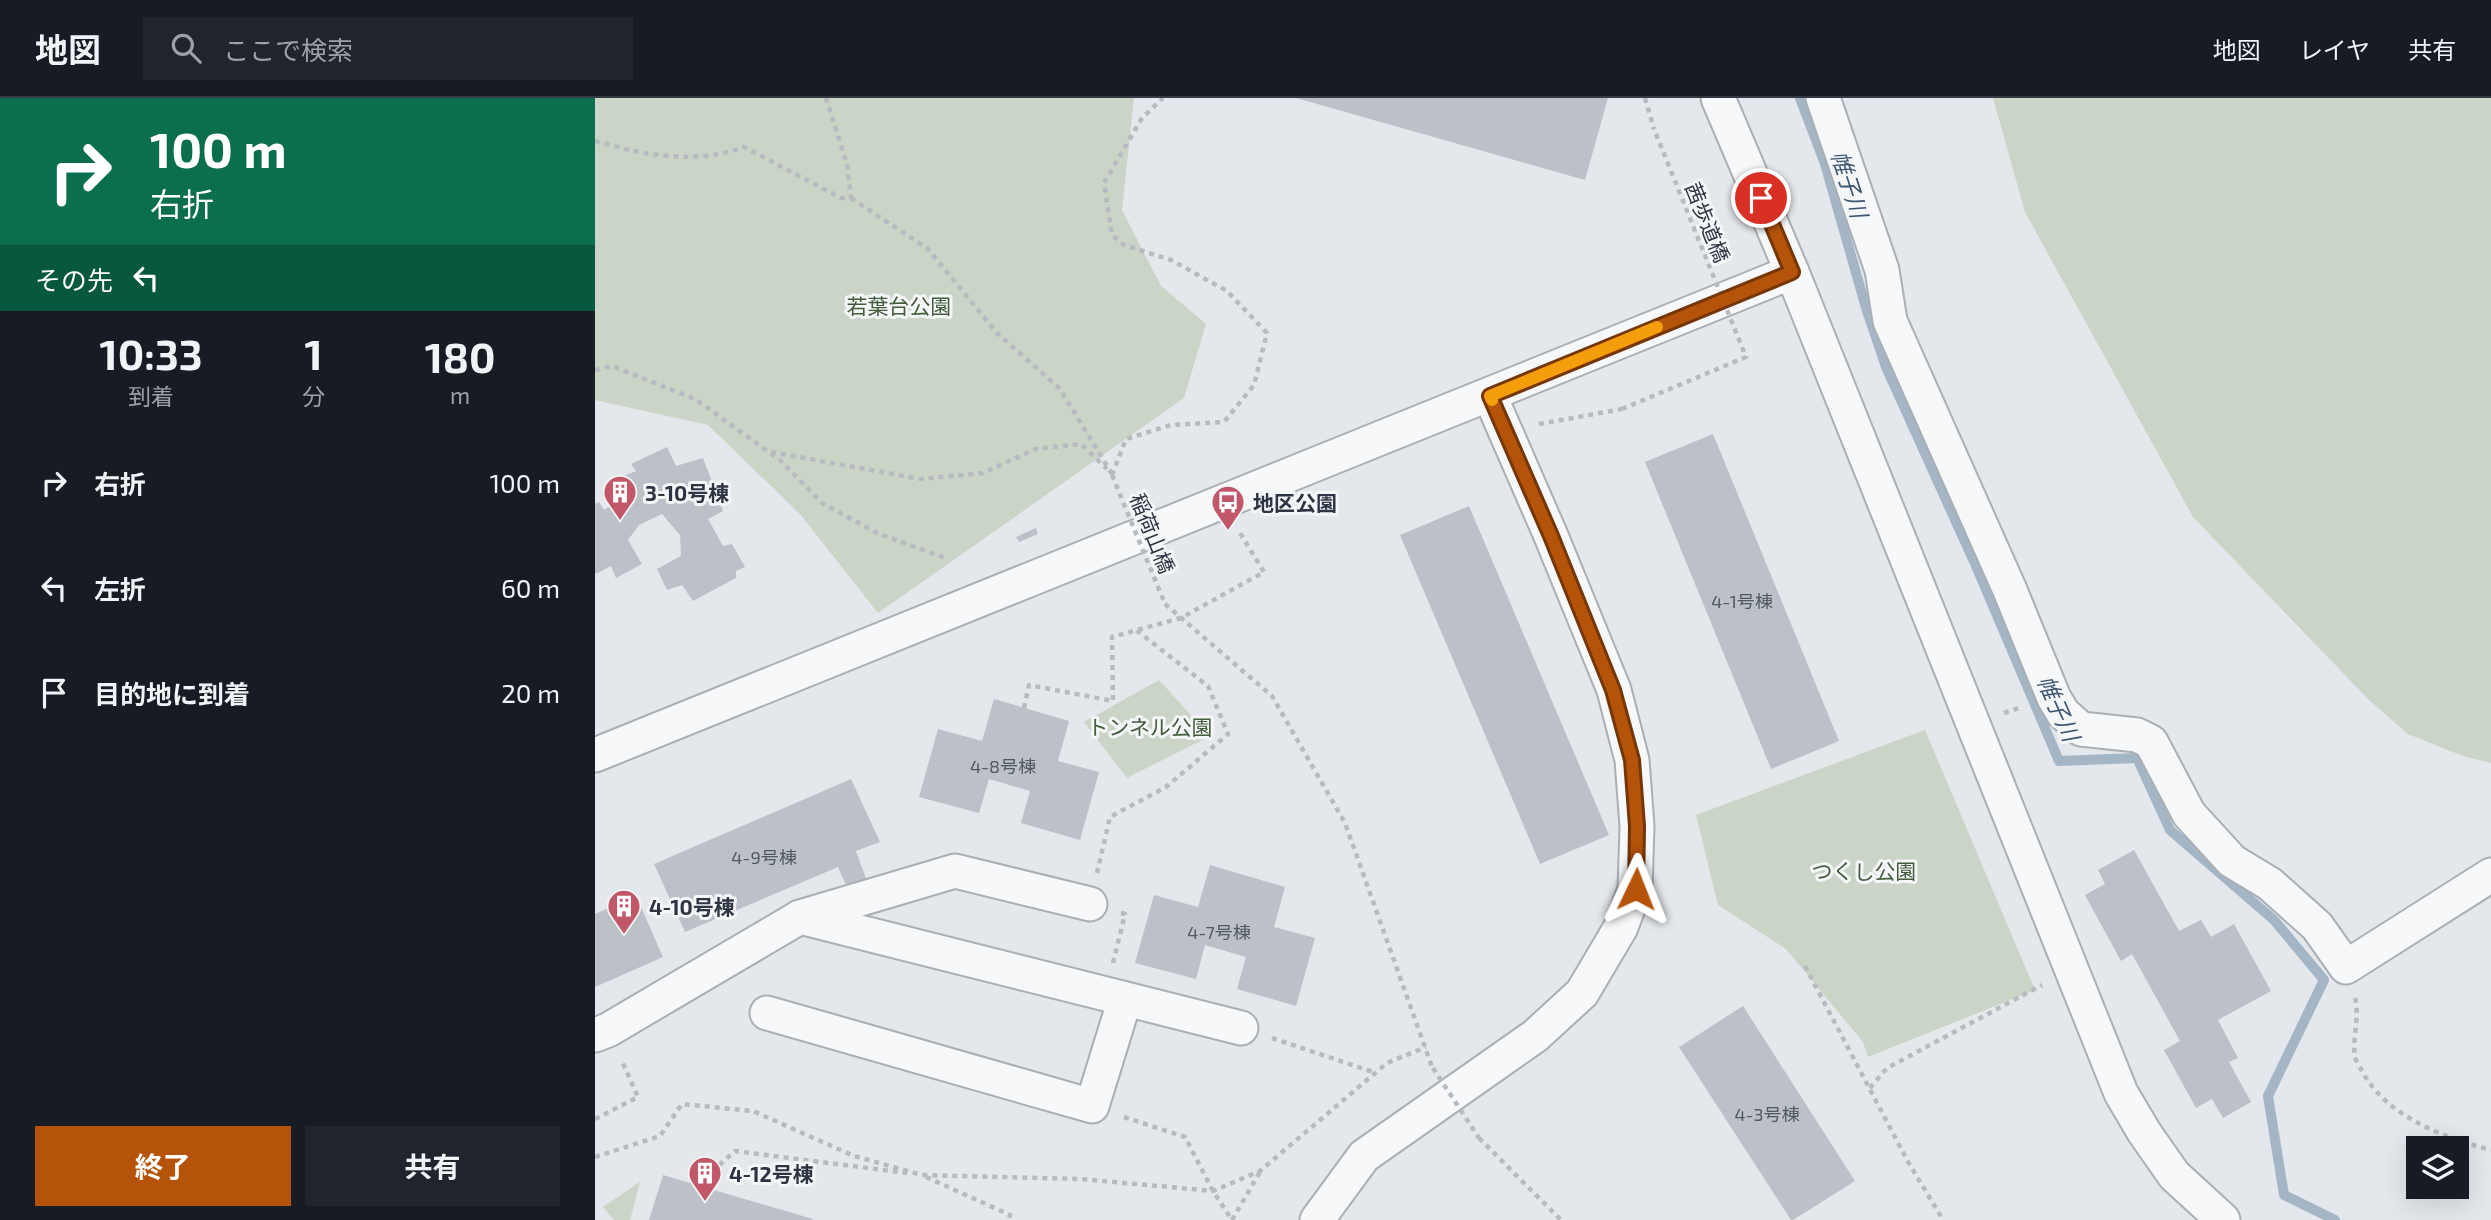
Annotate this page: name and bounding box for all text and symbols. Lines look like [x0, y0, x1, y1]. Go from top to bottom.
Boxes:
search box [143, 17, 633, 80]
text: 地図 [35, 29, 101, 69]
icon: search [167, 29, 205, 67]
text: ここで検索 [223, 34, 353, 65]
text: 地図 [2213, 35, 2261, 64]
text: レイヤ [2299, 35, 2370, 64]
text: 共有 [2408, 35, 2456, 64]
text: 100 m [150, 119, 287, 178]
icon: right [35, 126, 126, 217]
water label: 帷子川 [1826, 147, 1875, 224]
pin [1731, 168, 1791, 228]
street label: 茜歩道橋 [1681, 178, 1735, 266]
icon: arrive [1742, 179, 1780, 217]
text: 右折 [150, 184, 214, 222]
icon: left [127, 259, 165, 297]
text: その先 [35, 264, 113, 295]
park label: 若葉台公園 [847, 293, 952, 318]
text: 10:33 [100, 328, 203, 378]
text: 1 [305, 328, 323, 378]
text: 180 [425, 331, 495, 381]
text: m [450, 381, 470, 409]
text: 到着 [128, 382, 174, 410]
text: 分 [302, 382, 325, 410]
icon: right [35, 464, 73, 502]
text: 100 m [490, 467, 560, 498]
text: 右折 [94, 468, 146, 499]
building icon: 3-10号棟 [601, 473, 639, 522]
place label: 3-10号棟 [645, 480, 729, 505]
bus stop icon: 地区公園 [1209, 483, 1247, 532]
street label: 稲荷山橋 [1126, 489, 1180, 577]
place label: 地区公園 [1253, 490, 1337, 515]
icon: left [35, 569, 73, 607]
text: 60 m [501, 572, 560, 603]
text: 左折 [94, 573, 146, 604]
house number: 4-1号棟 [1711, 590, 1773, 612]
water label: 帷子川 [2032, 671, 2087, 748]
icon: arrive [35, 674, 73, 712]
text: 20 m [501, 677, 560, 708]
text: 目的地に到着 [94, 678, 250, 709]
park label: トンネル公園 [1087, 714, 1213, 739]
house number: 4-8号棟 [970, 755, 1036, 777]
house number: 4-9号棟 [731, 846, 797, 868]
position arrow [1599, 852, 1673, 926]
park label: つくし公園 [1812, 858, 1917, 883]
building icon: 4-10号棟 [605, 887, 643, 936]
place label: 4-10号棟 [649, 894, 735, 919]
house number: 4-7号棟 [1187, 921, 1251, 943]
house number: 4-3号棟 [1734, 1103, 1800, 1125]
button: 終了 [35, 1126, 291, 1206]
button: 共有 [305, 1126, 560, 1206]
map controls [2406, 1136, 2469, 1199]
button: layers [2406, 1136, 2469, 1199]
building icon: 4-12号棟 [686, 1154, 724, 1203]
place label: 4-12号棟 [729, 1161, 814, 1186]

